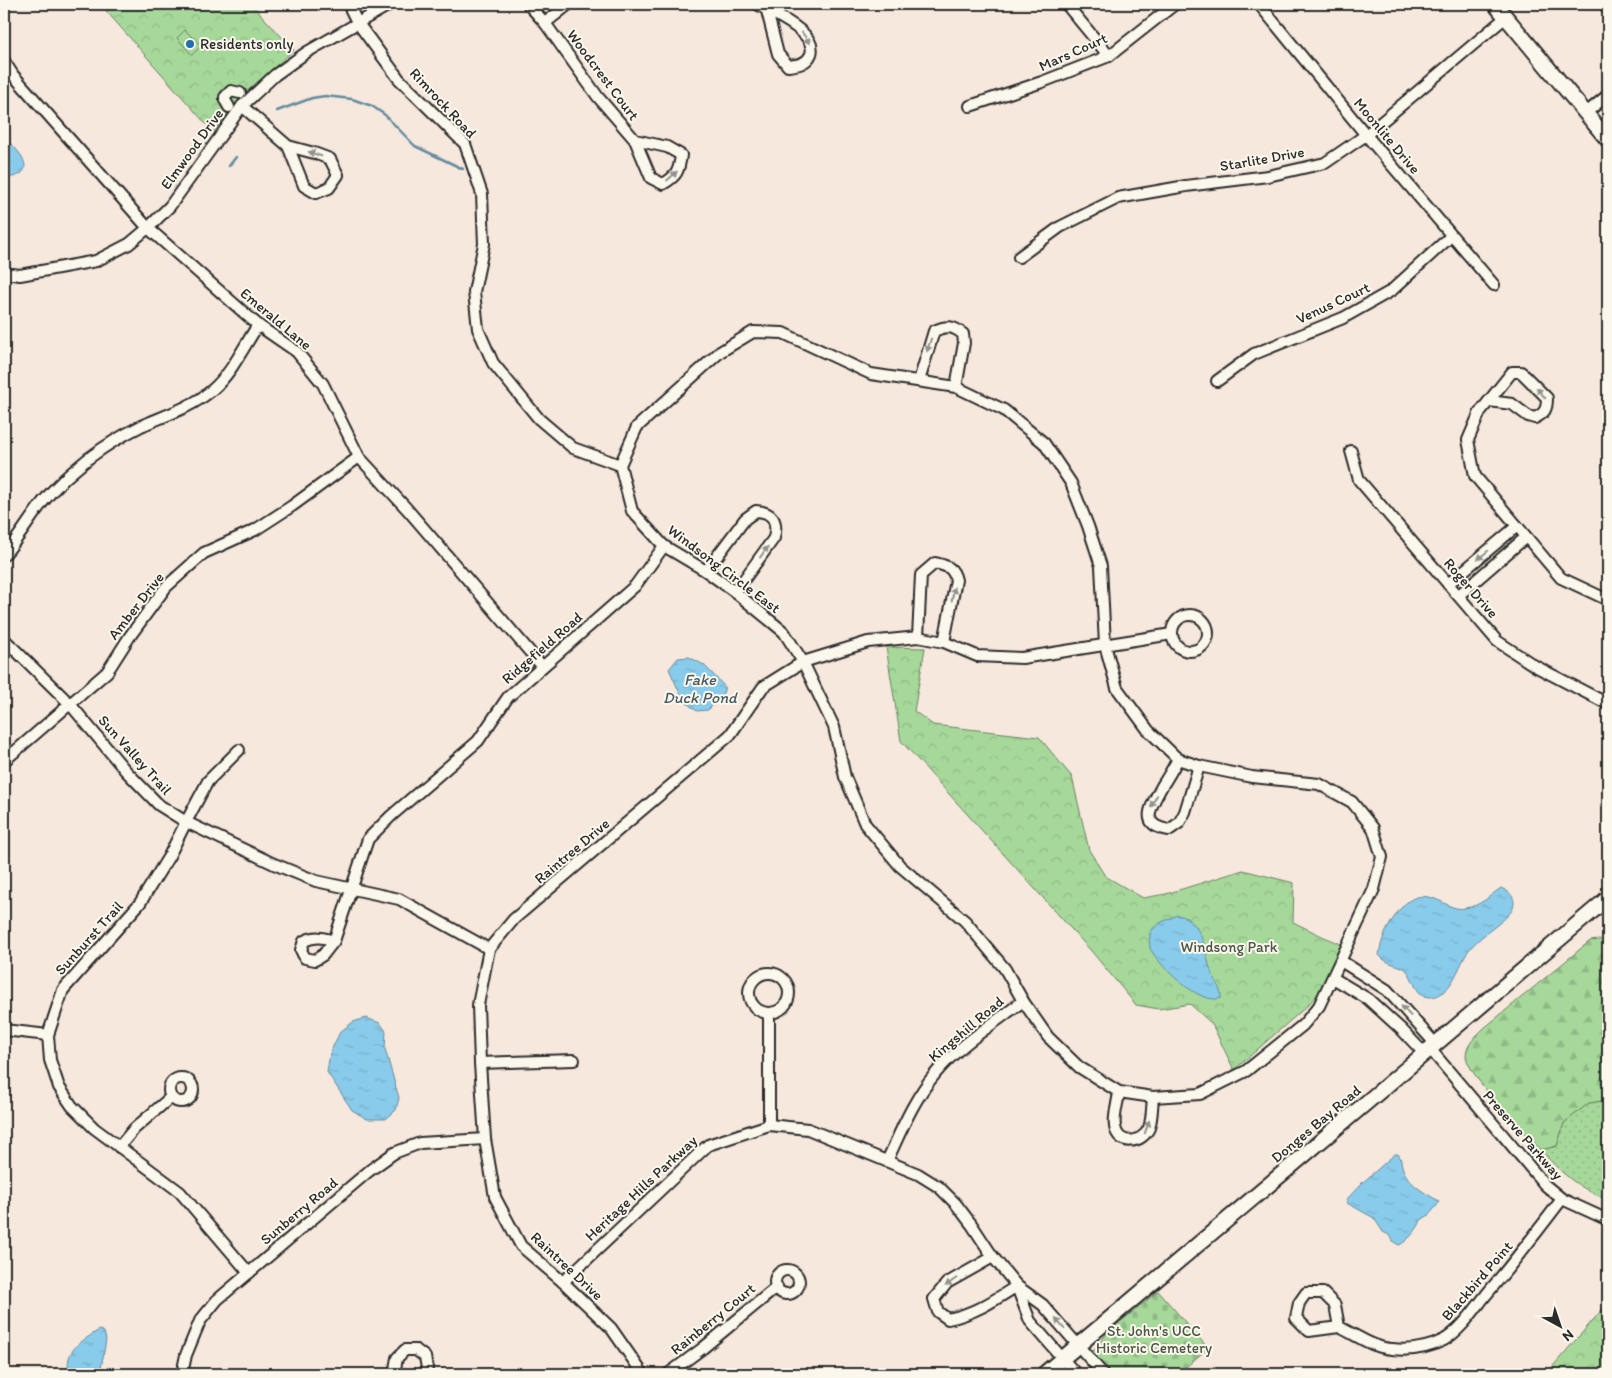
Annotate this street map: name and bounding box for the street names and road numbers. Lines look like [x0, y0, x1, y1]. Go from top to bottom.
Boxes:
street label: Woodcrest Court [563, 26, 643, 124]
street label: Mars Court [1036, 29, 1110, 75]
street label: Rimrock Road [406, 64, 480, 142]
street label: Moonlite Drive [1350, 94, 1424, 178]
street label: Elmwood Drive [157, 105, 227, 193]
street label: Starlite Drive [1218, 143, 1306, 175]
street label: Venus Court [1293, 278, 1373, 328]
street label: Emerald Lane [237, 284, 315, 354]
street label: Windsong Circle East [664, 521, 784, 617]
street label: Roger Drive [1440, 554, 1502, 622]
street label: Amber Drive [104, 569, 168, 643]
street label: Ridgefield Road [498, 608, 586, 688]
street label: Sun Valley Trail [95, 711, 176, 799]
street label: Raintree Drive [531, 814, 613, 888]
street label: Sunburst Trail [51, 897, 127, 979]
street label: Kingshill Road [925, 992, 1008, 1066]
street label: Donges Bay Road [1268, 1081, 1364, 1167]
street label: Preserve Parkway [1479, 1086, 1567, 1184]
street label: Heritage Hills Parkway [581, 1131, 701, 1245]
street label: Sunberry Road [257, 1174, 341, 1248]
street label: Raintree Drive [527, 1228, 607, 1304]
street label: Blackbird Point [1438, 1237, 1517, 1324]
street label: Rainberry Court [667, 1279, 759, 1359]

